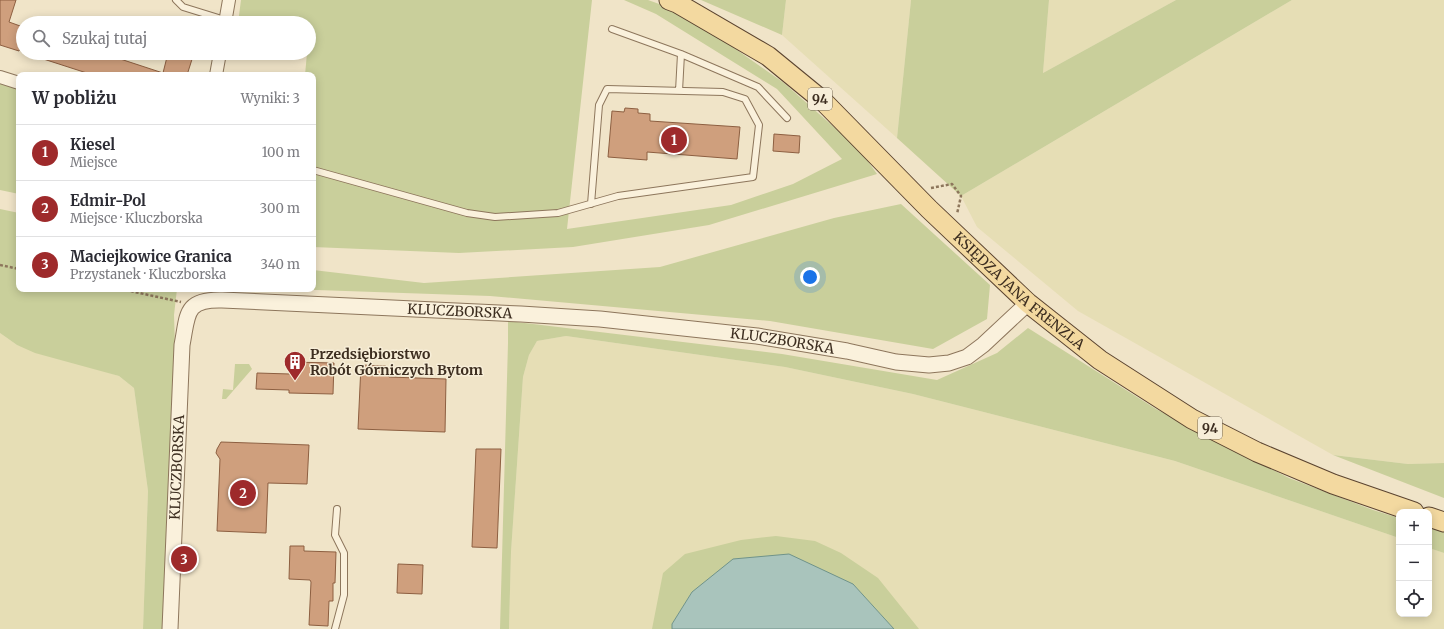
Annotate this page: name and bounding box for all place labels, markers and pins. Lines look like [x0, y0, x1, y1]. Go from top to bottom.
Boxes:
pin: 1 [661, 125, 687, 155]
place label: Przedsiębiorstwo Robót Górniczych Bytom [310, 345, 483, 379]
building icon: Przedsiębiorstwo Robót Górniczych Bytom [282, 349, 308, 382]
pin: 2 [230, 478, 256, 508]
pin: 3 [171, 544, 197, 574]

